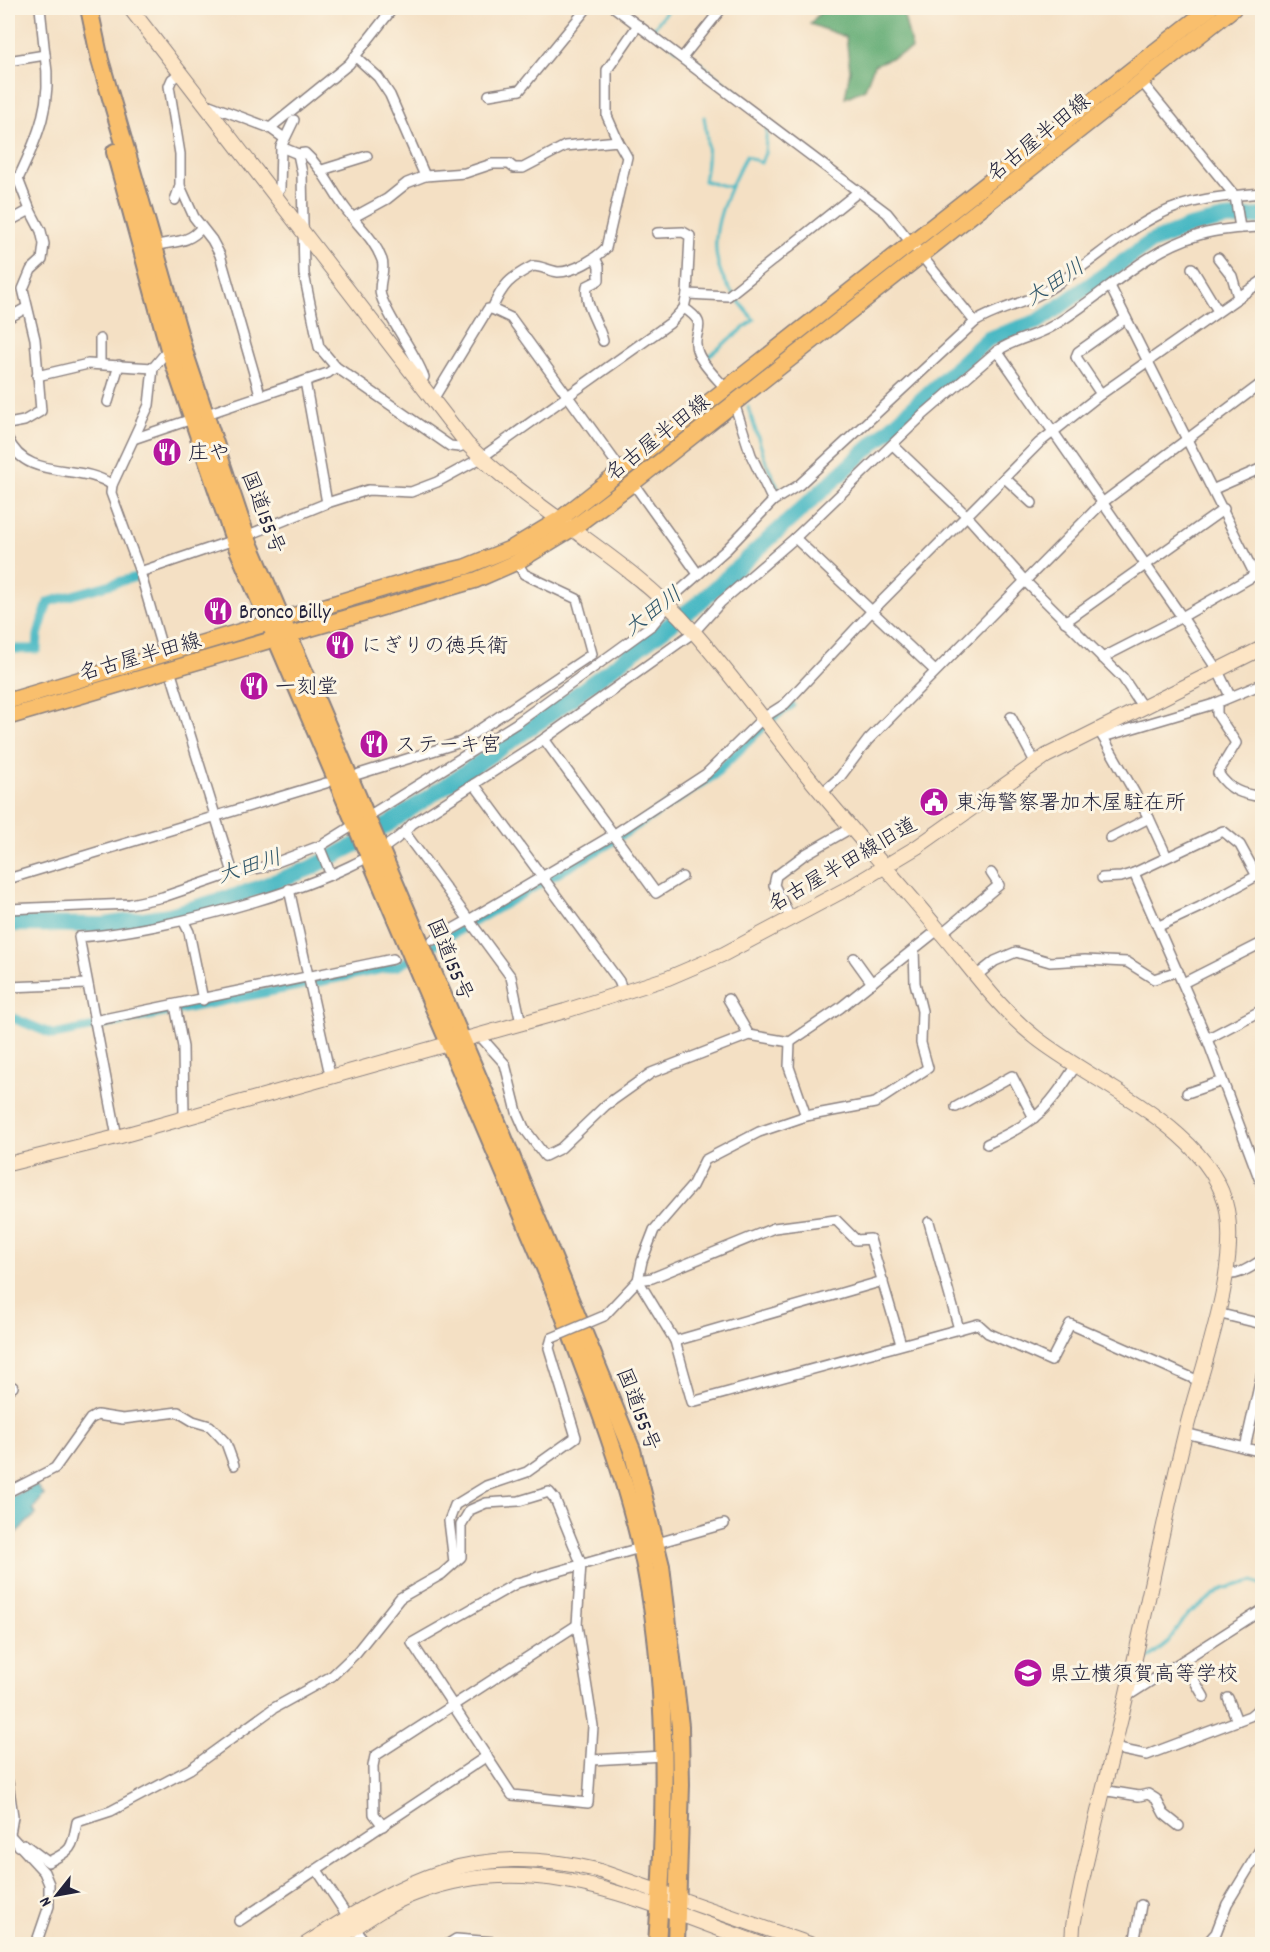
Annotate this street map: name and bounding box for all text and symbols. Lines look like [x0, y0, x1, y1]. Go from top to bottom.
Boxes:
street label: 名古屋半田線 [981, 88, 1098, 191]
water label: 大田川 [1020, 253, 1092, 315]
street label: 名古屋半田線 [600, 389, 718, 490]
restaurant icon: 庄や [151, 436, 183, 468]
place label: 庄や [188, 440, 230, 470]
street label: 国道155号 [232, 467, 291, 559]
water label: 大田川 [618, 581, 690, 645]
restaurant icon: Bronco Billy [202, 595, 234, 627]
place label: Bronco Billy [239, 599, 331, 629]
street label: 名古屋半田線 [76, 627, 206, 691]
restaurant icon: にぎりの徳兵衛 [324, 629, 356, 661]
place label: にぎりの徳兵衛 [361, 633, 508, 663]
restaurant icon: 一刻堂 [238, 670, 270, 702]
place label: 一刻堂 [275, 674, 338, 704]
restaurant icon: ステーキ宮 [358, 728, 390, 760]
place label: ステーキ宮 [395, 732, 501, 762]
public building icon: 東海警察署加木屋駐在所 [918, 786, 950, 818]
place label: 東海警察署加木屋駐在所 [955, 790, 1186, 820]
street label: 名古屋半田線旧道 [763, 812, 924, 922]
water label: 大田川 [214, 843, 286, 893]
street label: 国道155号 [417, 914, 479, 1006]
street label: 国道155号 [607, 1364, 666, 1456]
school or university icon: 県立横須賀高等学校 [1012, 1657, 1044, 1689]
place label: 県立横須賀高等学校 [1049, 1661, 1238, 1691]
north arrow [27, 1865, 87, 1925]
text: N [34, 1892, 58, 1911]

